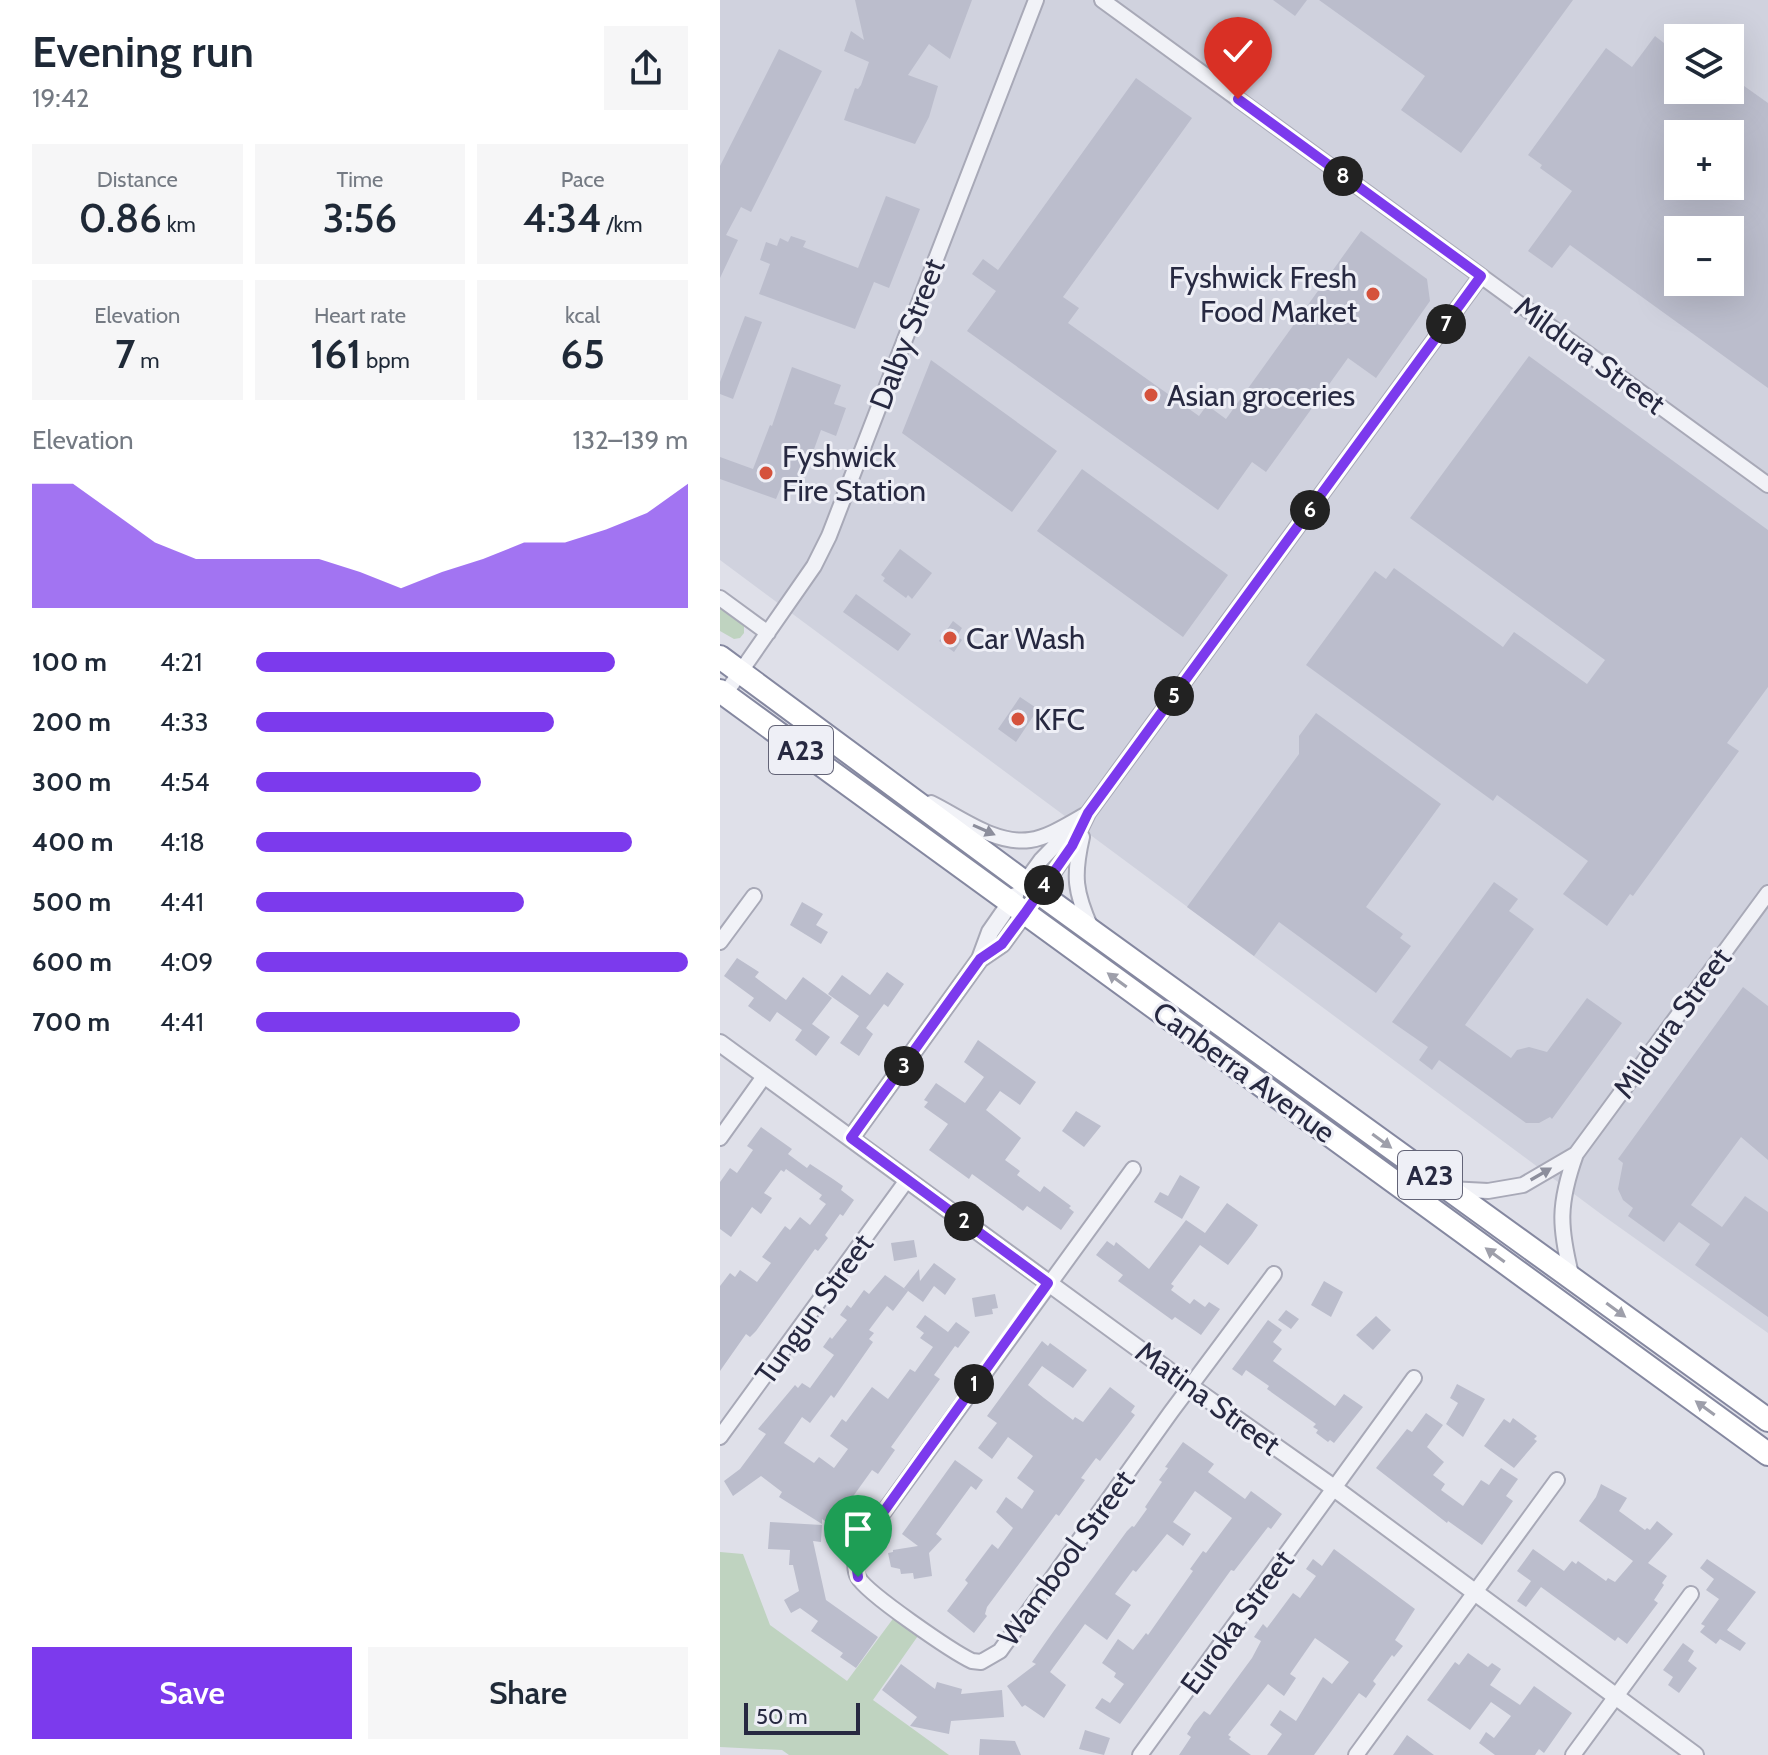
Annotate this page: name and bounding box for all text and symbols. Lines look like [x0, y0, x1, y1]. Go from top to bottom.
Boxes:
pin [1204, 17, 1272, 99]
map controls [1664, 24, 1744, 296]
button: layers [1664, 24, 1744, 104]
text: Evening run [32, 25, 254, 78]
button: share [604, 26, 688, 110]
icon: check [1216, 29, 1260, 73]
text: 19:42 [32, 82, 89, 114]
button: + [1664, 120, 1744, 200]
pin: 8 [1323, 156, 1363, 196]
text: 8 [1336, 162, 1350, 189]
text: Distance [97, 166, 178, 193]
text: Time [337, 166, 383, 193]
text: Pace [561, 166, 605, 193]
text: 0.86 [79, 193, 162, 242]
text: 3:56 [323, 193, 397, 242]
text: 4:34 [523, 193, 601, 242]
text: km [162, 211, 196, 238]
text: /km [601, 211, 643, 238]
button: − [1664, 216, 1744, 296]
street label: Dalby Street [861, 253, 953, 415]
place label: Fyshwick Fresh Food Market [1169, 259, 1357, 330]
marker: Fyshwick Fresh Food Market [1364, 285, 1382, 303]
street label: Mildura Street [1507, 288, 1673, 422]
text: Elevation [94, 302, 180, 329]
text: Heart rate [314, 302, 406, 329]
text: kcal [565, 302, 600, 329]
pin: 7 [1426, 304, 1466, 344]
text: 7 [1440, 310, 1452, 337]
text: 7 [115, 329, 135, 378]
text: 161 [310, 329, 361, 378]
text: 65 [561, 329, 605, 378]
text: m [135, 347, 160, 374]
text: bpm [361, 347, 410, 374]
place label: Asian groceries [1167, 377, 1355, 414]
marker: Asian groceries [1142, 386, 1160, 404]
text: Elevation [32, 424, 134, 456]
text: 132–139 m [572, 424, 688, 456]
place label: Fyshwick Fire Station [782, 438, 926, 509]
marker: Fyshwick Fire Station [757, 464, 775, 482]
pin: 6 [1290, 490, 1330, 530]
text: 6 [1304, 496, 1316, 523]
place label: Car Wash [966, 620, 1085, 657]
marker: Car Wash [941, 629, 959, 647]
text: 100 m [32, 646, 107, 678]
text: 4:21 [160, 646, 203, 678]
pin: 5 [1154, 676, 1194, 716]
text: 5 [1168, 682, 1180, 709]
place label: KFC [1034, 701, 1085, 738]
text: 200 m [32, 706, 111, 738]
text: 4:33 [160, 706, 209, 738]
marker: KFC [1009, 710, 1027, 728]
road number: A23 [769, 726, 833, 774]
text: 300 m [32, 766, 111, 798]
text: 4:54 [160, 766, 210, 798]
one-way arrow [972, 823, 995, 836]
text: 400 m [32, 826, 113, 858]
text: 4:18 [160, 826, 205, 858]
pin: 4 [1024, 865, 1064, 905]
text: 4 [1037, 871, 1051, 898]
text: 500 m [32, 886, 111, 918]
text: 4:41 [160, 886, 204, 918]
street label: Mildura Street [1605, 940, 1739, 1106]
text: 600 m [32, 946, 112, 978]
text: 4:09 [160, 946, 213, 978]
one-way arrow [1107, 972, 1128, 988]
street label: Canberra Avenue [1145, 993, 1343, 1151]
text: 700 m [32, 1006, 110, 1038]
text: 4:41 [160, 1006, 204, 1038]
pin: 3 [884, 1046, 924, 1086]
text: 3 [898, 1052, 910, 1079]
one-way arrow [1372, 1133, 1393, 1148]
road number: A23 [1398, 1151, 1462, 1199]
one-way arrow [1530, 1167, 1552, 1181]
pin: 2 [944, 1201, 984, 1241]
text: 2 [958, 1207, 970, 1234]
street label: Tungun Street [747, 1226, 881, 1392]
one-way arrow [1484, 1247, 1506, 1263]
one-way arrow [1605, 1301, 1626, 1317]
street label: Matina Street [1128, 1333, 1288, 1463]
pin: 1 [954, 1364, 994, 1404]
text: 1 [970, 1370, 978, 1397]
one-way arrow [1695, 1401, 1715, 1417]
street label: Wambool Street [990, 1463, 1142, 1653]
pin [824, 1495, 892, 1577]
icon: arrive [836, 1507, 880, 1551]
street label: Euroka Street [1172, 1543, 1302, 1701]
button: Save [32, 1647, 352, 1739]
button: Share [368, 1647, 688, 1739]
scale bar [744, 1699, 860, 1735]
text: 50 m [756, 1703, 808, 1730]

